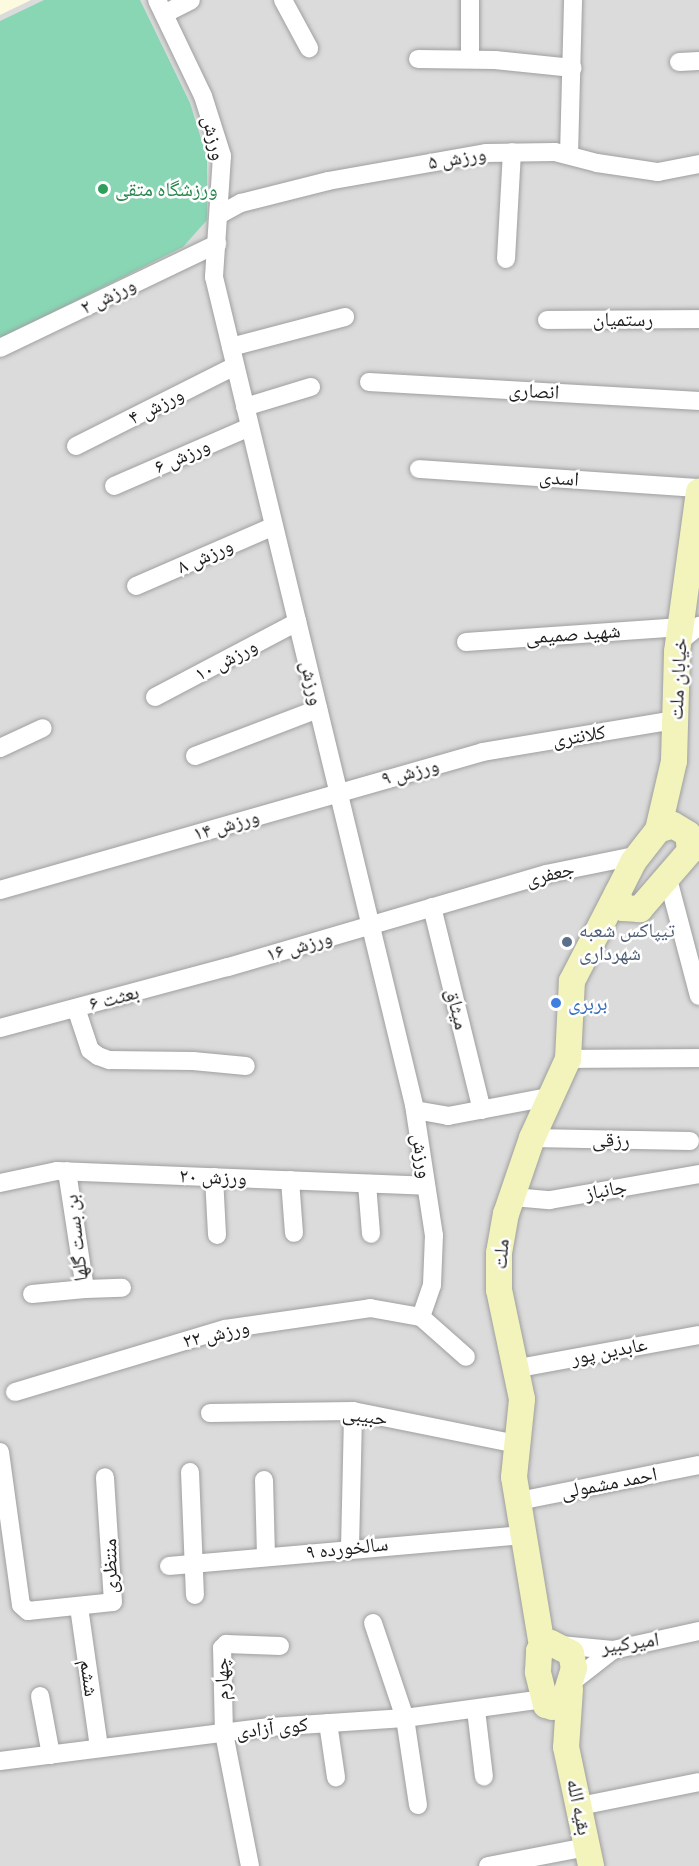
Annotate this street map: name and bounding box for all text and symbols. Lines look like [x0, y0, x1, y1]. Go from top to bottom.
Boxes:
street label: ورزش [197, 113, 231, 163]
street label: ورزش ۵ [426, 142, 488, 174]
place label: ورزشگاه متقی [115, 177, 218, 201]
marker: ورزشگاه متقی [96, 182, 110, 196]
street label: ورزش ۲ [76, 272, 140, 320]
street label: رستمیان [593, 307, 653, 331]
street label: انصاری [508, 378, 560, 404]
street label: ورزش ۴ [124, 382, 188, 430]
street label: ورزش ۶ [150, 433, 214, 479]
street label: اسدی [538, 465, 580, 491]
street label: ورزش ۸ [173, 533, 237, 579]
street label: شهید صمیمی [525, 619, 621, 649]
street label: ورزش ۱۰ [191, 634, 261, 686]
street label: خیابان ملت [664, 637, 692, 721]
street label: ورزش [295, 658, 329, 708]
street label: کلانتری [551, 720, 607, 752]
street label: ورزش ۹ [379, 753, 441, 791]
street label: ورزش ۱۴ [190, 804, 262, 846]
street label: جعفری [523, 856, 577, 892]
place label: تیپاکس شعبه شهرداری [579, 918, 675, 965]
street label: ورزش ۱۶ [263, 925, 335, 967]
marker: تیپاکس شعبه شهرداری [560, 935, 574, 949]
street label: بعثت ۶ [86, 980, 142, 1016]
street label: میثاق [440, 986, 474, 1032]
place label: بربری [568, 991, 608, 1015]
marker: بربری [549, 996, 563, 1010]
street label: رزقی [592, 1128, 630, 1152]
street label: ورزش [407, 1132, 437, 1180]
street label: ورزش ۲۰ [179, 1164, 247, 1190]
street label: جانباز [583, 1175, 629, 1205]
street label: بن بست گلها [59, 1193, 93, 1283]
street label: ملت [488, 1238, 514, 1270]
street label: ورزش ۲۲ [180, 1315, 252, 1353]
street label: عابدین پور [569, 1332, 649, 1370]
street label: حبیبی [341, 1401, 389, 1431]
street label: احمد مشمولی [559, 1462, 659, 1504]
street label: سالخورده ۹ [305, 1532, 389, 1564]
street label: منتظری [98, 1538, 122, 1594]
street label: امیرکبیر [599, 1627, 661, 1659]
street label: چهارم [210, 1657, 234, 1701]
street label: ششم [75, 1658, 103, 1698]
street label: کوی آزادی [235, 1712, 309, 1744]
street label: بقیه الله [561, 1777, 597, 1837]

